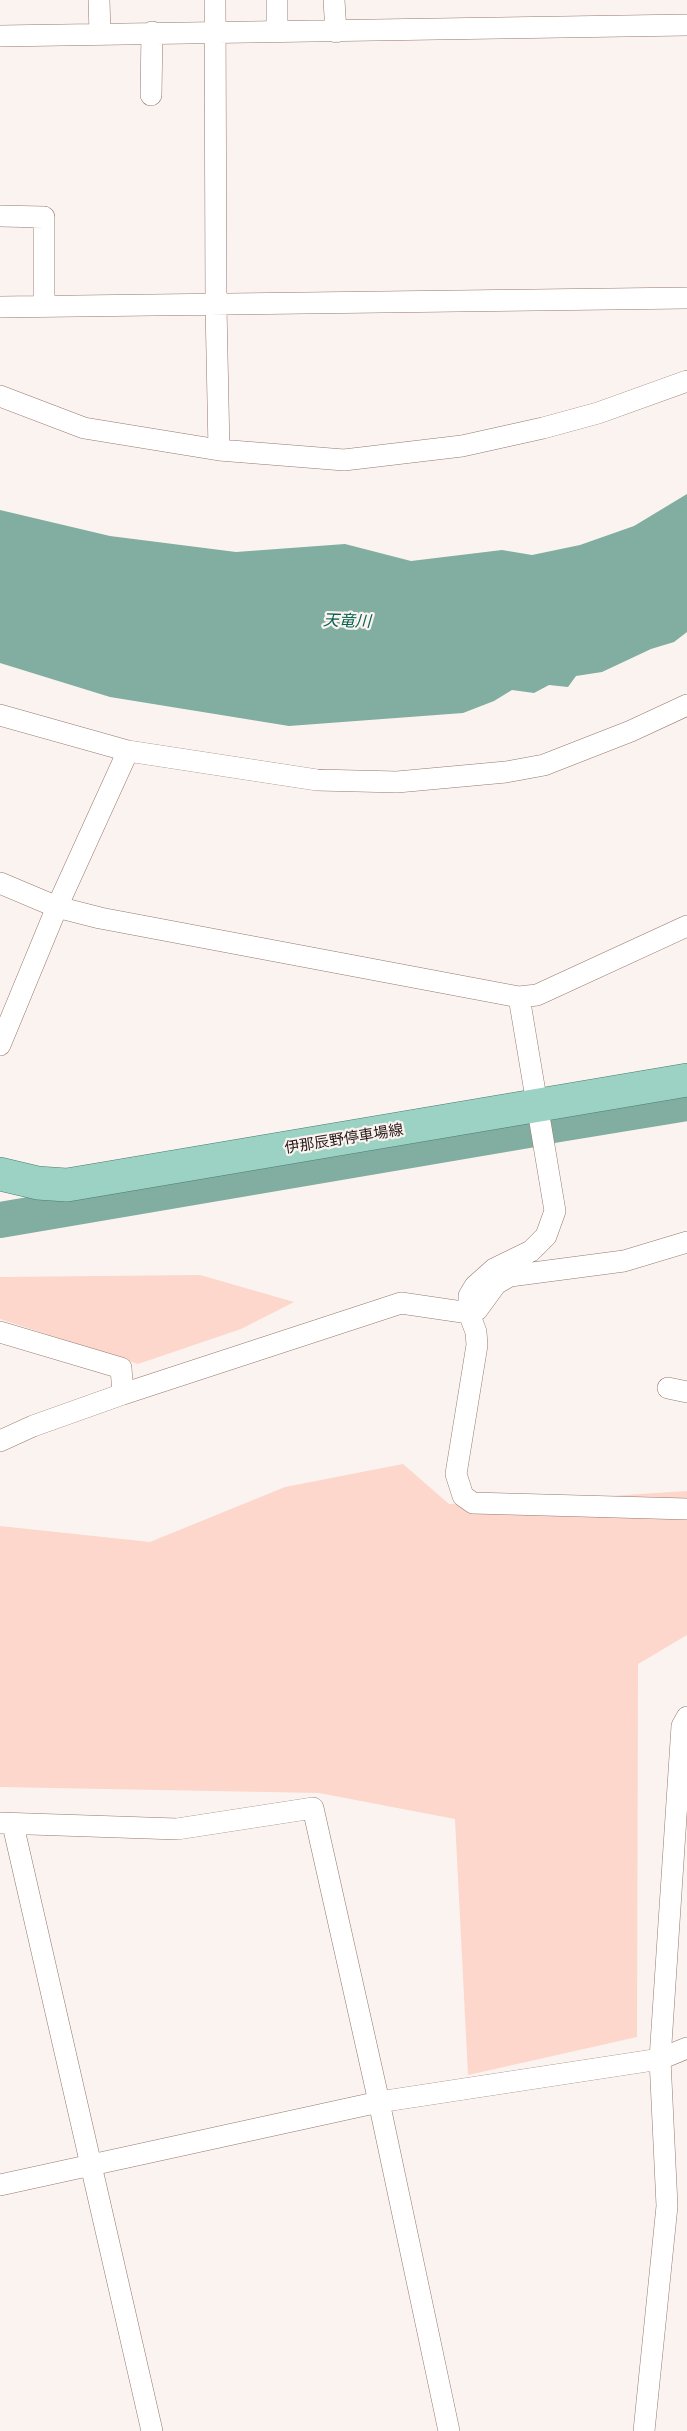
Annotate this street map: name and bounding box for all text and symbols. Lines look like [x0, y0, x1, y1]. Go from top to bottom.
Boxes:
water label: 天竜川 [323, 611, 371, 631]
street label: 伊那辰野停車場線 [283, 1121, 405, 1157]

